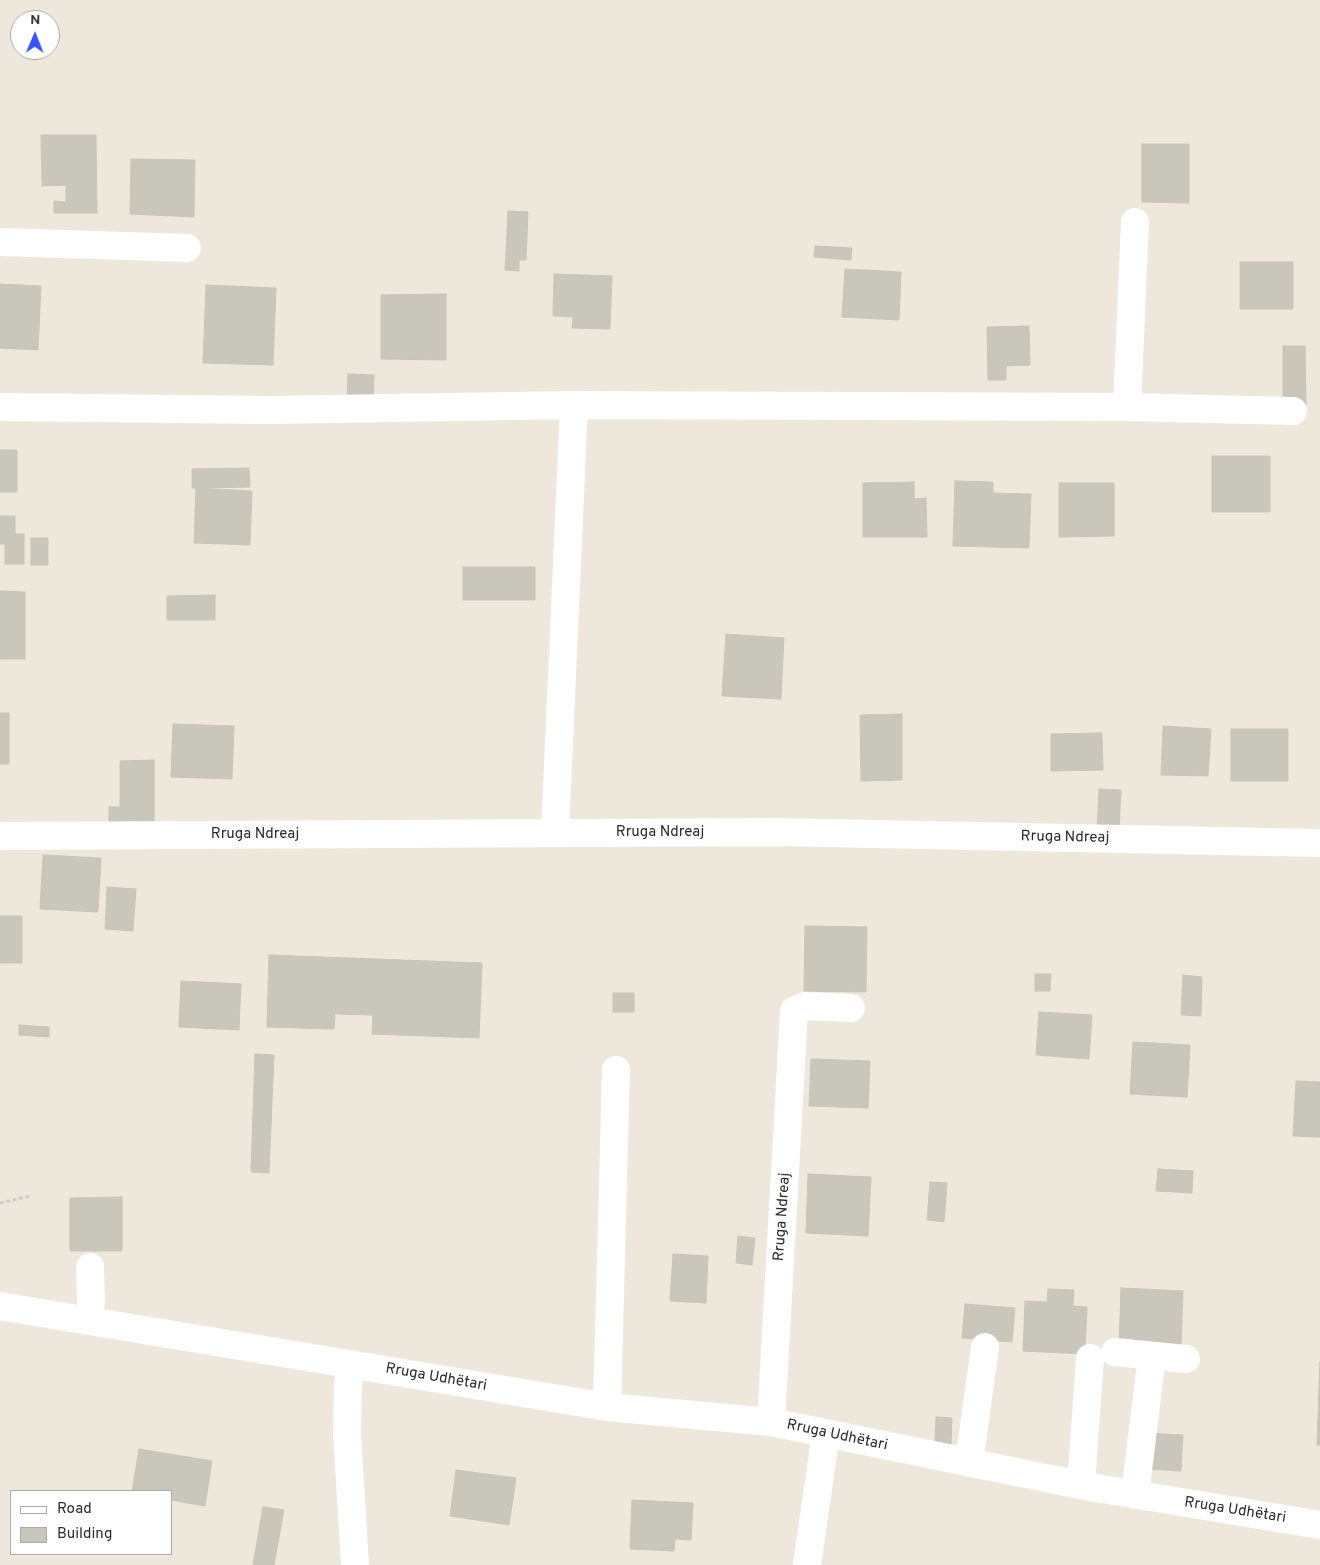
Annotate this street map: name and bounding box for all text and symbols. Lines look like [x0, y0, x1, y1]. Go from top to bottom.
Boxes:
north arrow [10, 10, 60, 60]
text: N [30, 12, 40, 29]
street label: Rruga Ndreaj [616, 824, 704, 842]
street label: Rruga Ndreaj [211, 826, 299, 844]
street label: Rruga Ndreaj [1021, 828, 1109, 848]
street label: Rruga Ndreaj [771, 1172, 795, 1262]
street label: Rruga Udhëtari [384, 1360, 488, 1396]
street label: Rruga Udhëtari [785, 1417, 889, 1455]
legend [10, 1490, 172, 1555]
street label: Rruga Udhëtari [1183, 1494, 1287, 1528]
text: Road [57, 1500, 92, 1519]
text: Building [57, 1525, 112, 1544]

